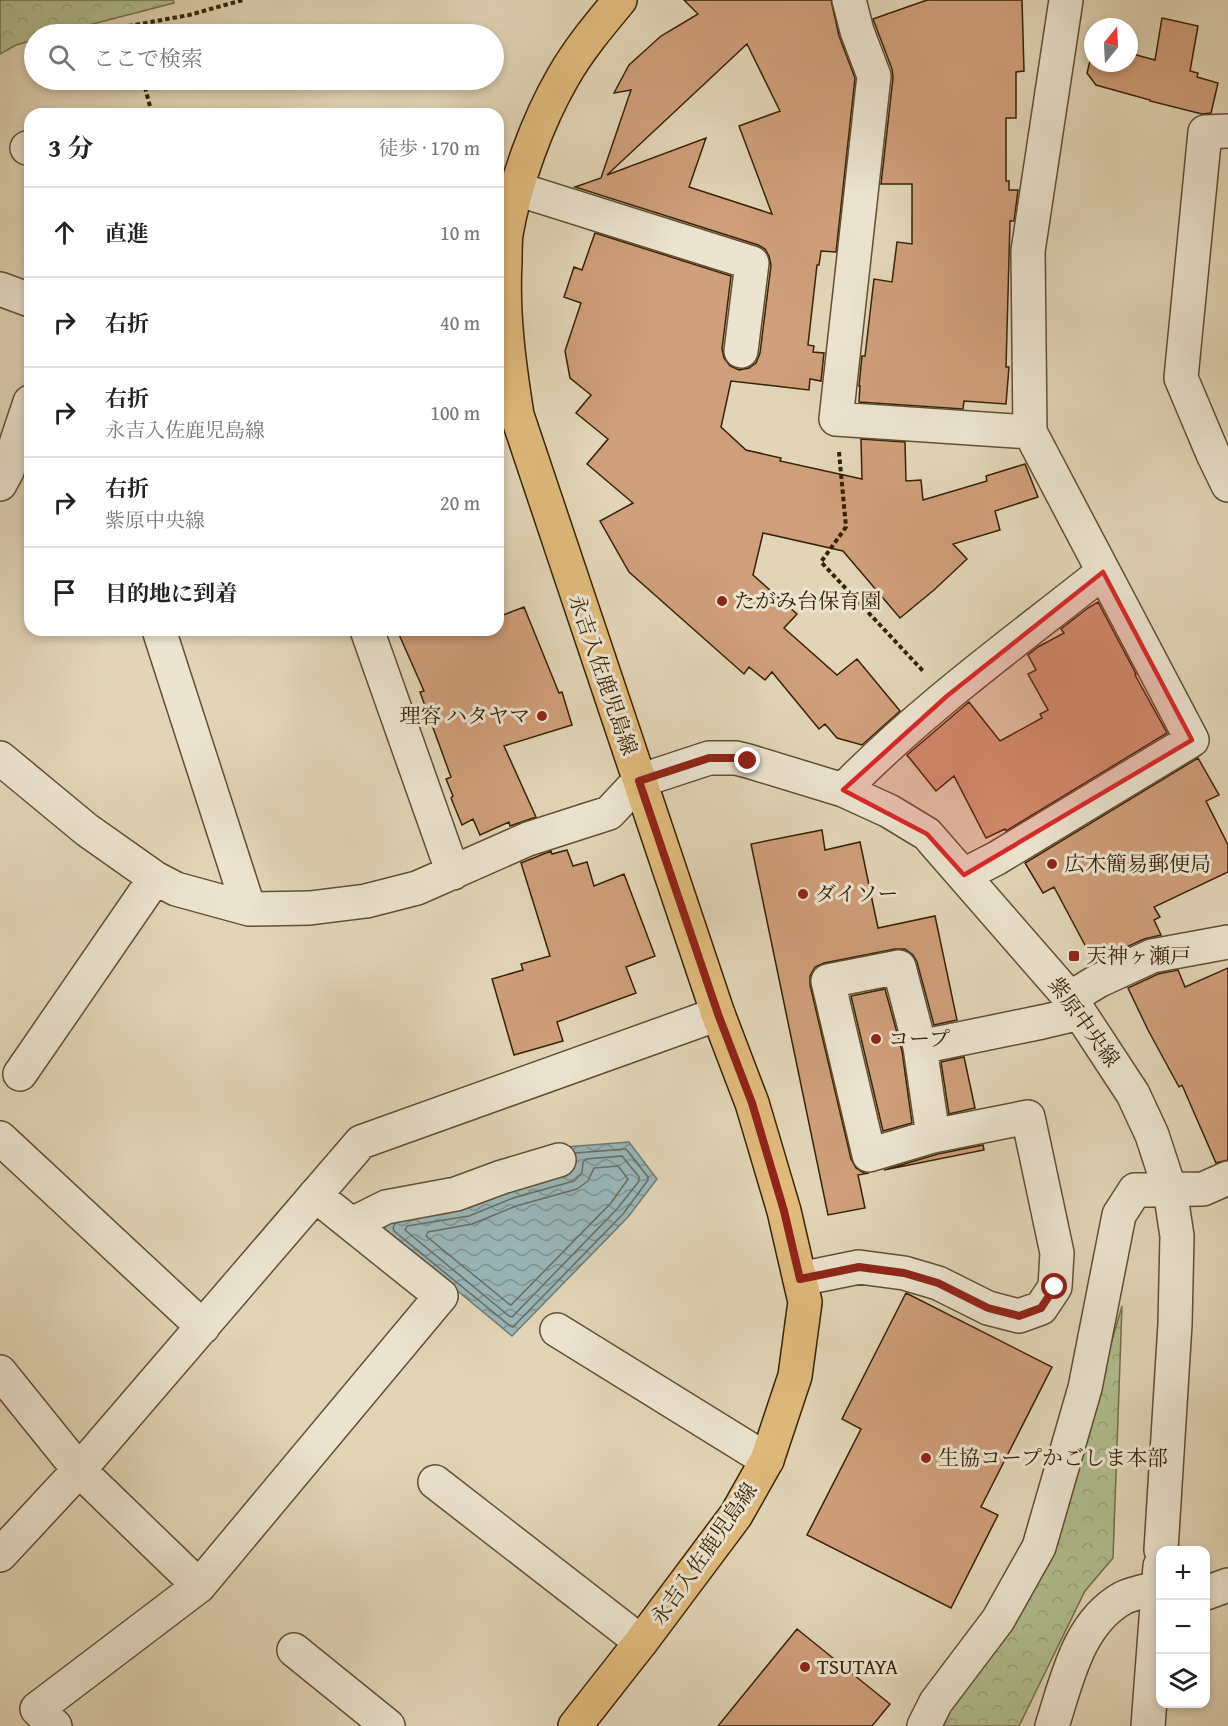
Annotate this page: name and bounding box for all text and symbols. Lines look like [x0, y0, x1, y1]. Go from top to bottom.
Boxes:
north arrow [1084, 18, 1138, 72]
search box [24, 24, 504, 90]
icon: search [45, 41, 78, 74]
text: ここで検索 [93, 42, 203, 74]
text: 3 分 [48, 128, 93, 167]
text: 徒歩 · 170 m [378, 133, 480, 162]
icon: ahead [48, 216, 81, 249]
text: 直進 [105, 217, 149, 249]
text: 10 m [440, 218, 480, 247]
icon: right [48, 306, 81, 339]
text: 右折 [105, 307, 149, 339]
text: 40 m [440, 308, 480, 337]
text: 右折 [105, 382, 149, 414]
icon: right [48, 396, 81, 429]
text: 100 m [430, 398, 480, 427]
text: 永吉入佐鹿児島線 [105, 415, 265, 444]
text: 右折 [105, 472, 149, 504]
icon: right [48, 486, 81, 519]
text: 20 m [440, 488, 480, 517]
text: 紫原中央線 [105, 505, 205, 534]
icon: arrive [48, 576, 81, 609]
text: 目的地に到着 [105, 577, 237, 609]
place label: たがみ台保育園 [734, 585, 881, 616]
street label: 永吉入佐鹿児島線 [561, 590, 645, 759]
marker: たがみ台保育園 [715, 594, 729, 608]
place label: 理容 ハタヤマ [399, 700, 530, 731]
marker: 理容 ハタヤマ [535, 709, 549, 723]
route end [734, 747, 760, 773]
place label: 広木簡易郵便局 [1064, 848, 1211, 879]
marker: 広木簡易郵便局 [1045, 857, 1059, 871]
place label: ダイソー [815, 878, 899, 909]
marker: ダイソー [796, 887, 810, 901]
place label: 天神ヶ瀬戸 [1086, 940, 1191, 971]
marker: 天神ヶ瀬戸 [1067, 949, 1081, 963]
street label: 紫原中央線 [1041, 970, 1128, 1073]
place label: コープ [888, 1023, 950, 1054]
marker: コープ [869, 1032, 883, 1046]
route start [1041, 1273, 1067, 1299]
place label: 生協コープかごしま本部 [938, 1442, 1168, 1473]
marker: 生協コープかごしま本部 [919, 1451, 933, 1465]
street label: 永吉入佐鹿児島線 [643, 1476, 764, 1631]
map controls [1156, 1546, 1210, 1708]
button: + [1156, 1546, 1210, 1600]
button: − [1156, 1600, 1210, 1654]
place label: TSUTAYA [817, 1651, 898, 1682]
button: layers [1156, 1654, 1210, 1708]
marker: TSUTAYA [798, 1660, 812, 1674]

